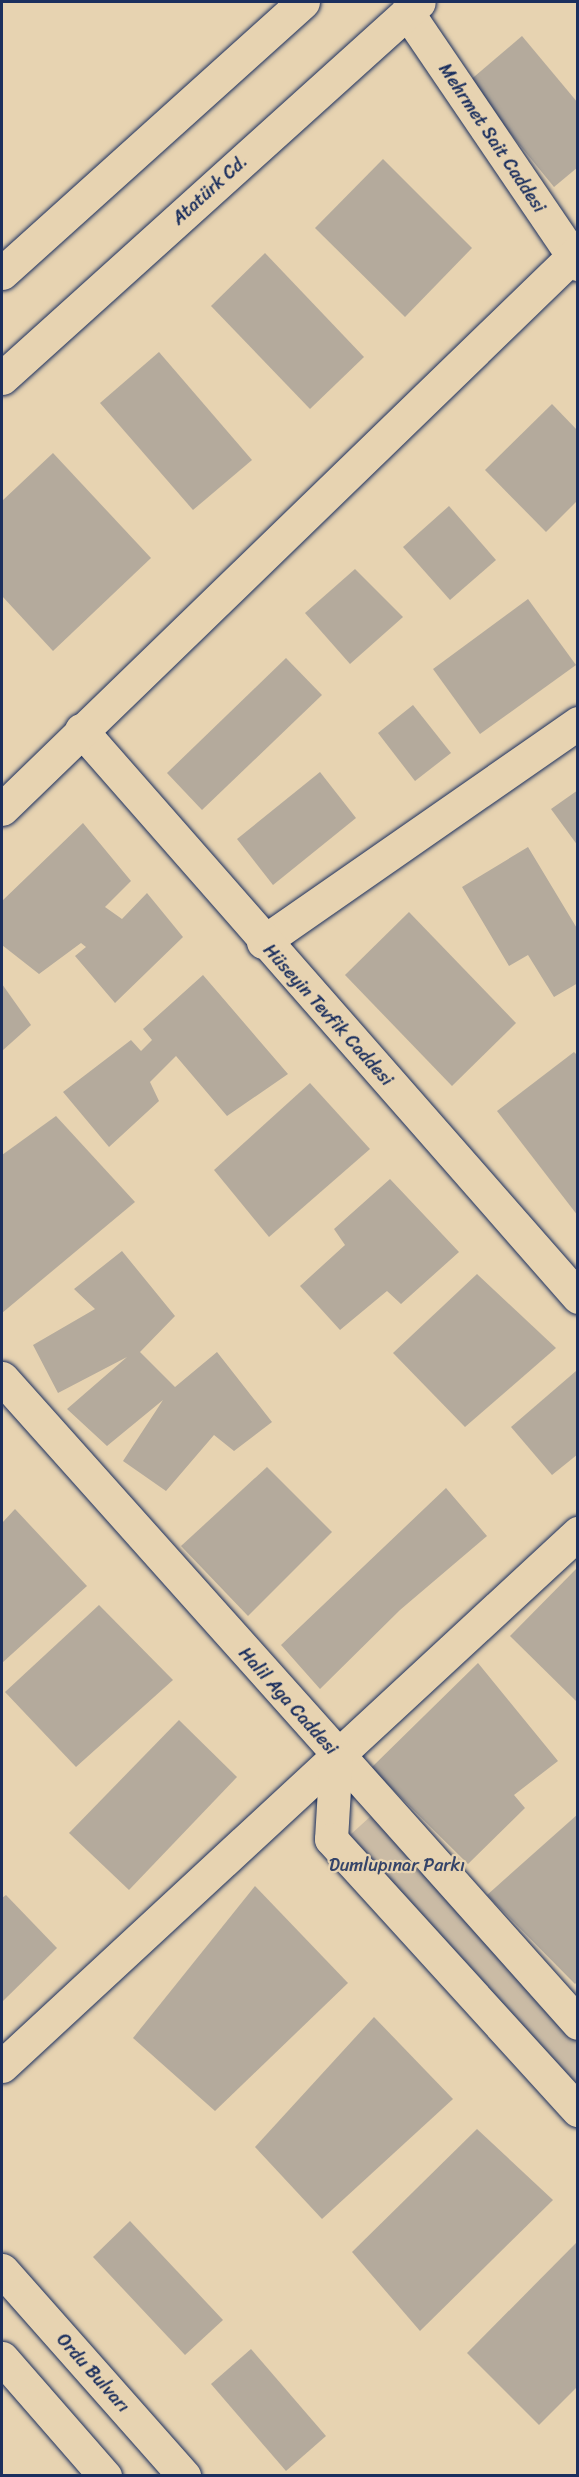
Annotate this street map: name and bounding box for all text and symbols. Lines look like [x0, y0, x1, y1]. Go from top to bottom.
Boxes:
street label: Mehrmet Sait Caddesi [434, 59, 550, 217]
street label: Atatürk Cd. [168, 151, 252, 229]
street label: Hüseyin Tevfik Caddesi [259, 940, 397, 1090]
street label: Halil Aga Caddesi [234, 1643, 342, 1759]
park label: Dumlupınar Parkı [329, 1854, 465, 1876]
street label: Ordu Bulvarı [52, 2329, 134, 2417]

